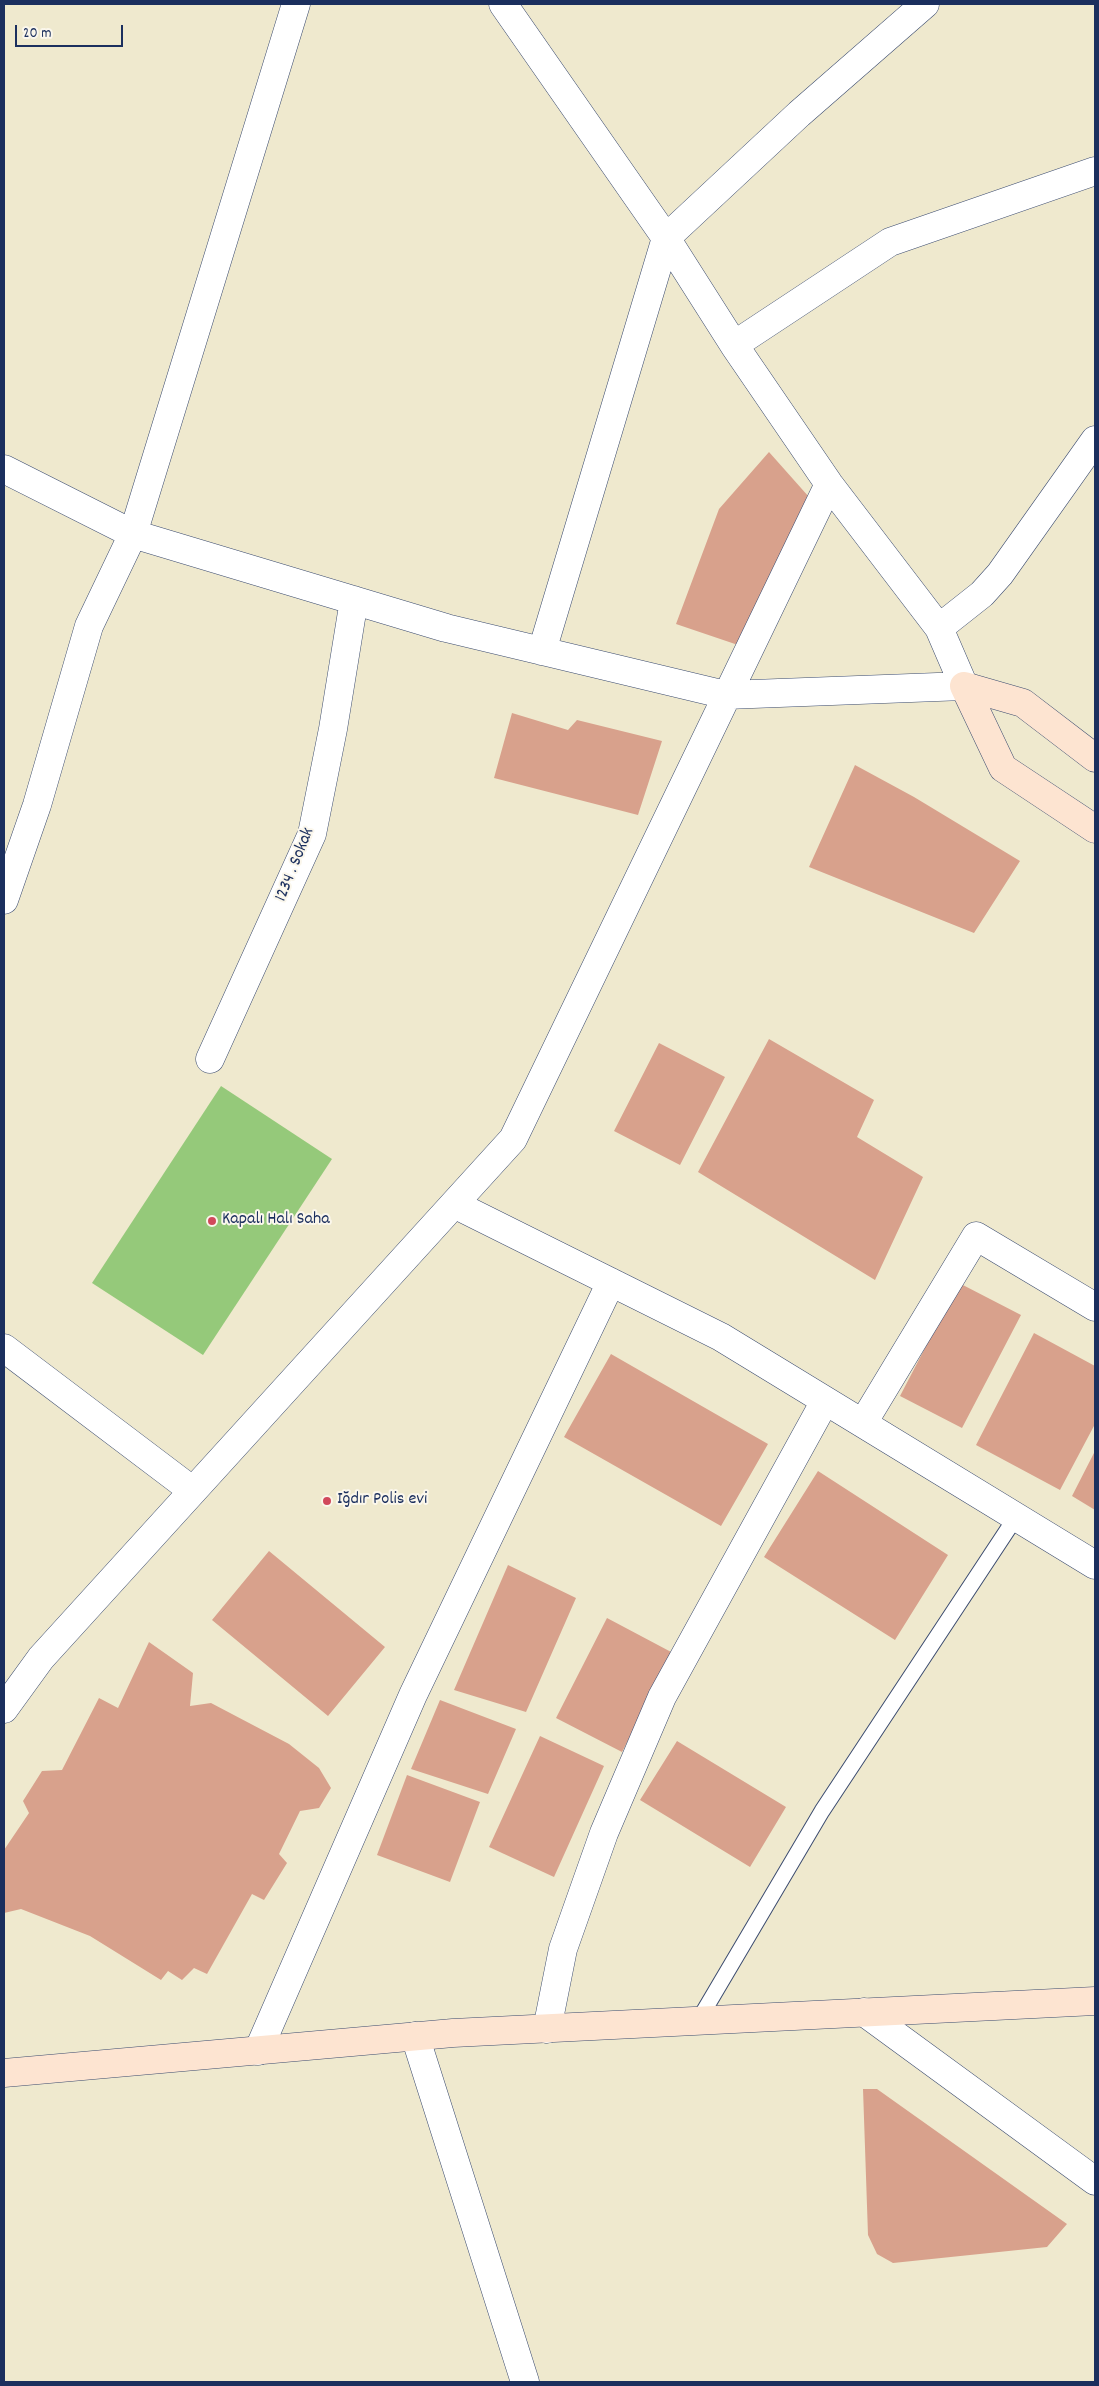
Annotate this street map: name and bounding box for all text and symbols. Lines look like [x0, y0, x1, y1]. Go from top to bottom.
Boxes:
scale bar [18, 15, 125, 47]
text: 20 m [23, 23, 51, 45]
street label: 1234 . Sokak [271, 825, 321, 905]
place label: Kapalı Halı Saha [222, 1210, 330, 1232]
marker: Kapalı Halı Saha [206, 1215, 218, 1227]
place label: Iğdır Polis evi [337, 1490, 427, 1512]
marker: Iğdır Polis evi [321, 1495, 333, 1507]

